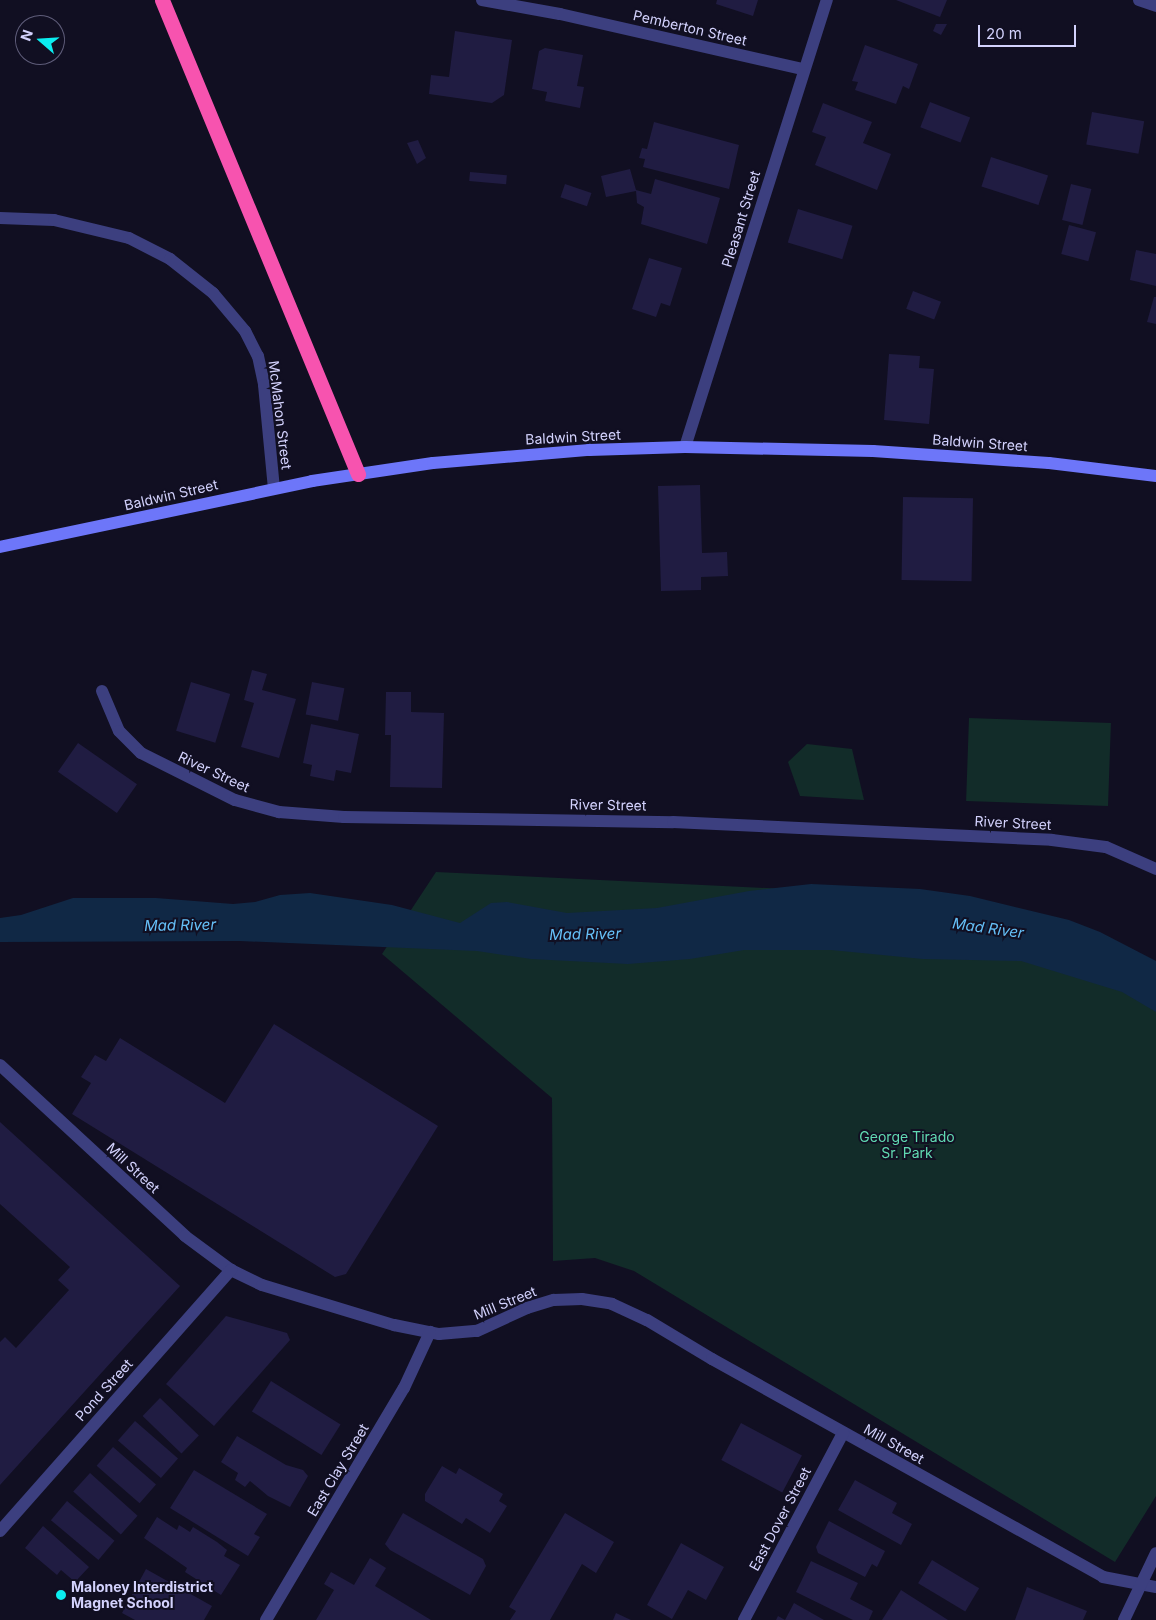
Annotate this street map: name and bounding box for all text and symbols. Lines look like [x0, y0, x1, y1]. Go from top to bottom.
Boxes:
street label: Pemberton Street [632, 7, 748, 49]
north arrow [15, 15, 65, 65]
scale bar [981, 15, 1078, 47]
text: 20 m [986, 24, 1022, 43]
text: N [17, 27, 36, 43]
street label: Pleasant Street [718, 169, 764, 269]
street label: McMahon Street [265, 360, 295, 470]
street label: Baldwin Street [525, 426, 621, 448]
street label: Baldwin Street [932, 431, 1028, 455]
street label: Baldwin Street [123, 476, 219, 514]
street label: River Street [176, 748, 252, 796]
street label: River Street [569, 796, 647, 814]
street label: River Street [974, 813, 1052, 833]
water label: Mad River [951, 914, 1025, 942]
water label: Mad River [144, 915, 216, 935]
water label: Mad River [549, 924, 621, 944]
park label: George Tirado Sr. Park [859, 1129, 955, 1162]
street label: Mill Street [103, 1139, 163, 1197]
street label: Mill Street [471, 1283, 539, 1323]
street label: Pond Street [72, 1356, 136, 1424]
street label: East Clay Street [304, 1421, 372, 1519]
street label: Mill Street [861, 1421, 927, 1467]
street label: East Dover Street [746, 1464, 814, 1574]
place label: Maloney Interdistrict Magnet School [71, 1579, 213, 1611]
marker: Maloney Interdistrict Magnet School [55, 1589, 67, 1601]

